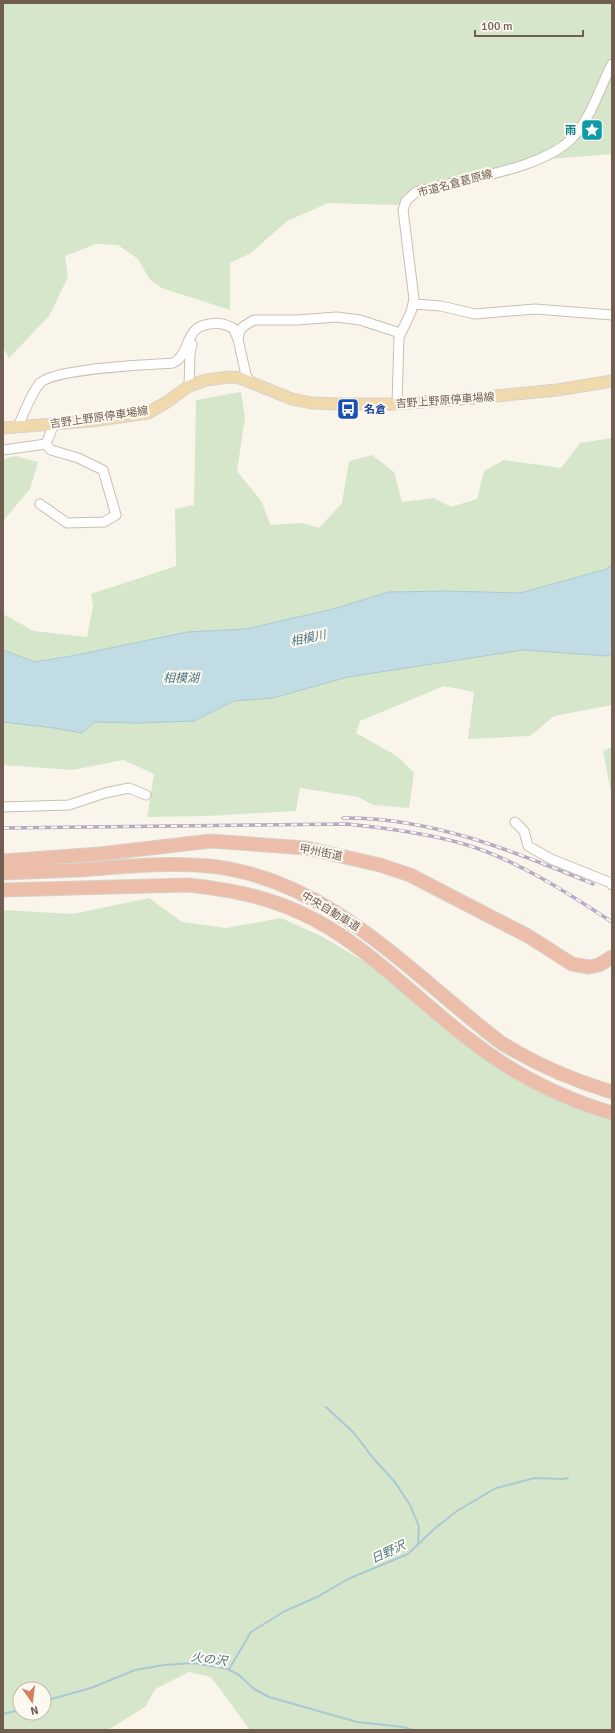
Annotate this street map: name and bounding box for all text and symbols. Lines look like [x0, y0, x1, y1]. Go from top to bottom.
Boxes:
scale bar [475, 12, 583, 38]
text: 100 m [481, 19, 513, 34]
place icon: 雨 [579, 117, 605, 143]
place label: 雨 [565, 124, 576, 137]
street label: 市道名倉葛原線 [416, 167, 494, 200]
street label: 吉野上野原停車場線 [395, 391, 495, 410]
bus stop icon: 名倉 [335, 396, 361, 422]
place label: 名倉 [364, 403, 386, 416]
street label: 吉野上野原停車場線 [49, 404, 149, 431]
water label: 相模川 [289, 627, 329, 650]
water label: 相模湖 [163, 671, 201, 686]
street label: 甲州街道 [298, 842, 344, 863]
street label: 中央自動車道 [299, 889, 362, 934]
water label: 日野沢 [369, 1537, 410, 1567]
water label: 火の沢 [190, 1650, 230, 1670]
north arrow [12, 1681, 52, 1721]
text: N [29, 1703, 40, 1717]

